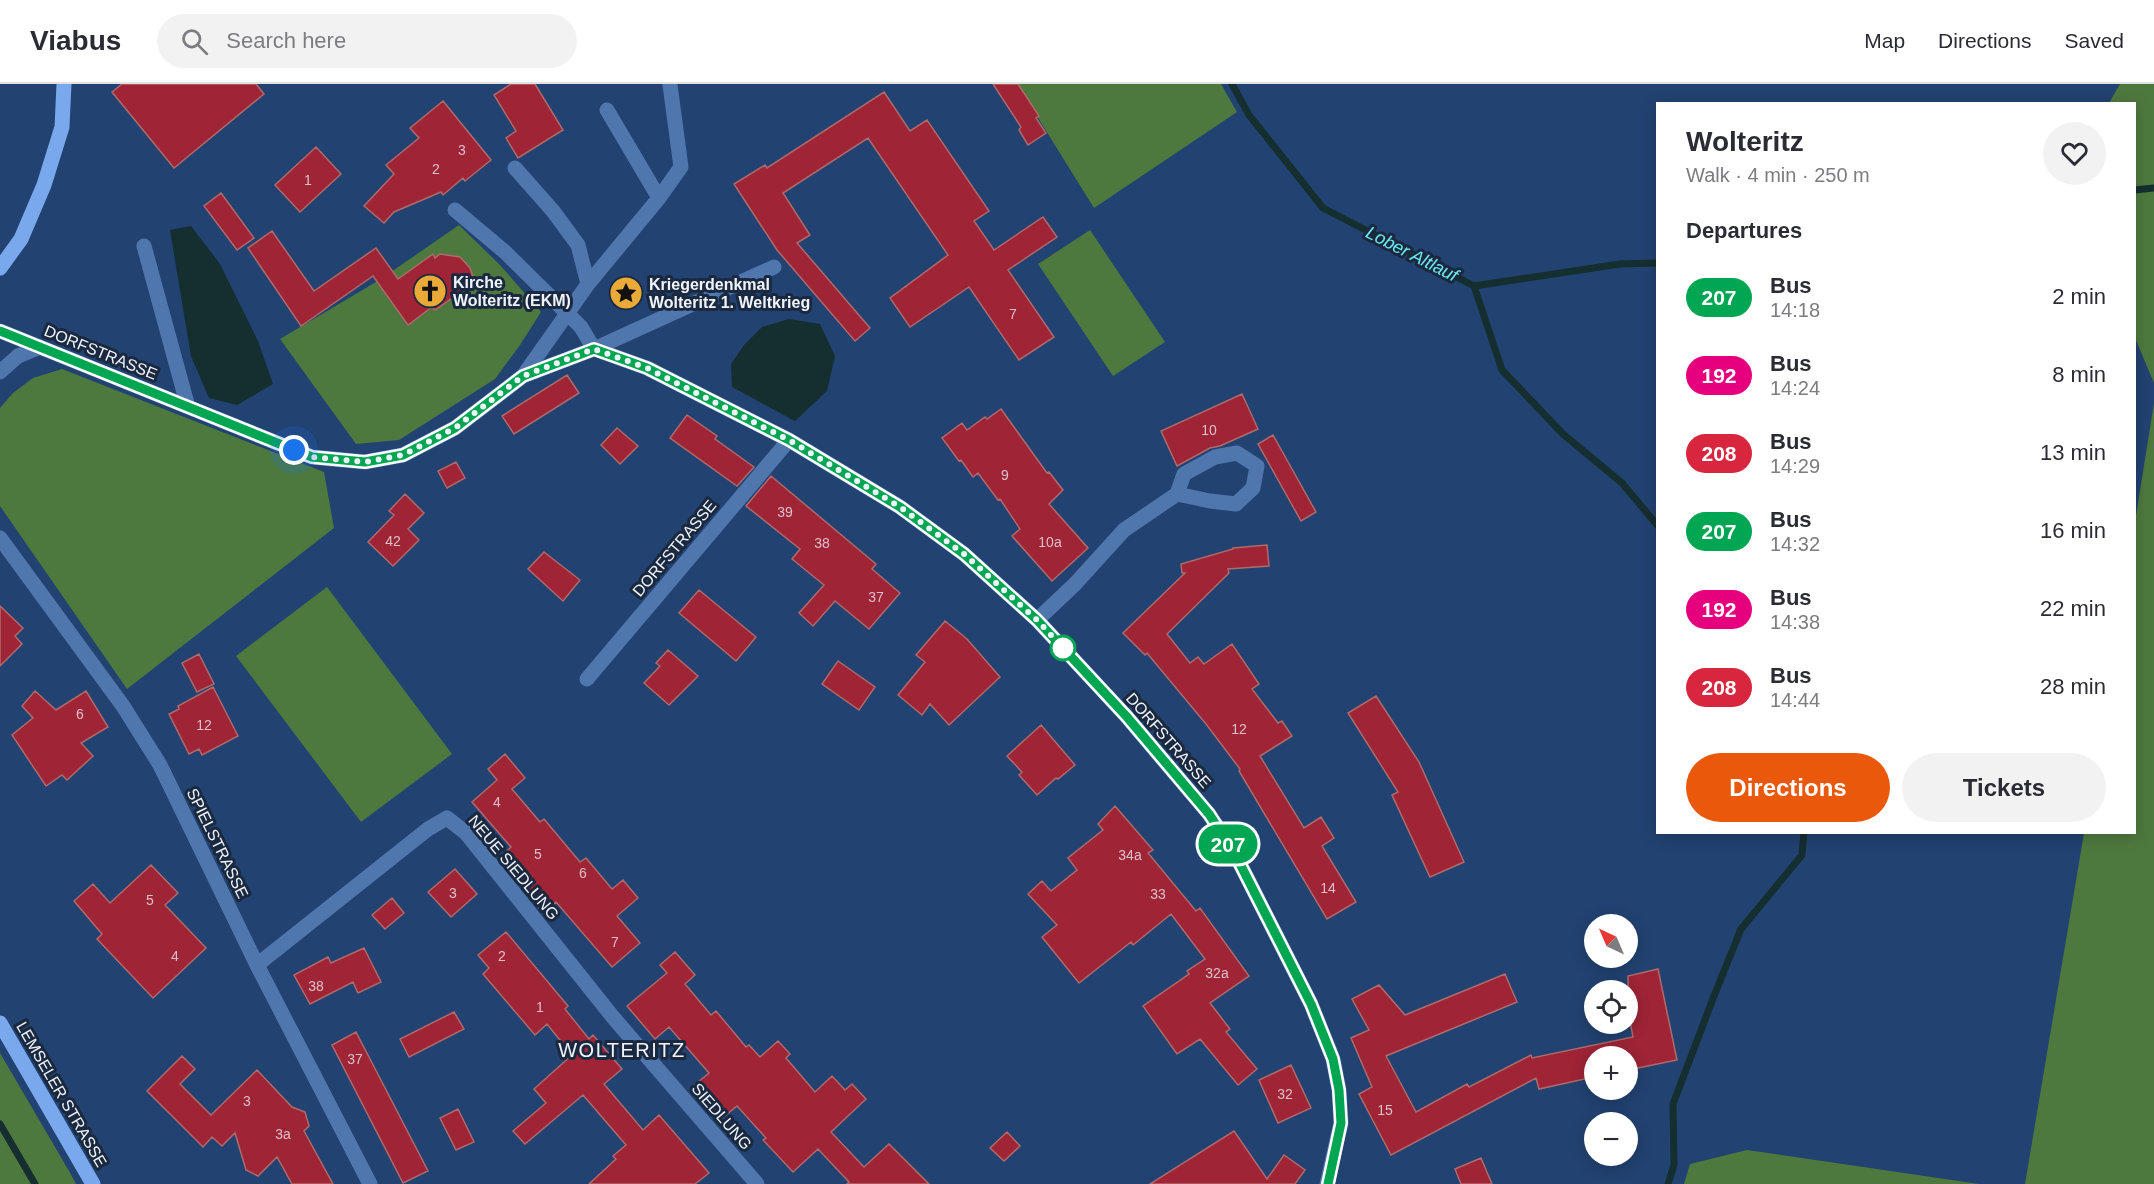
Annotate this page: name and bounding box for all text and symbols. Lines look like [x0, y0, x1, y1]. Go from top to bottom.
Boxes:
search box [157, 14, 577, 68]
text: Viabus [30, 25, 121, 56]
icon: search [178, 25, 211, 58]
text: Search here [226, 28, 346, 53]
text: Map [1864, 29, 1905, 52]
text: Directions [1938, 29, 2031, 52]
text: Saved [2064, 29, 2124, 52]
button: heart [2043, 122, 2106, 185]
text: Wolteritz [1686, 126, 1804, 157]
house number: 3 [458, 142, 466, 158]
house number: 2 [432, 161, 440, 177]
text: Walk · 4 min · 250 m [1686, 164, 1870, 186]
house number: 1 [304, 172, 312, 188]
text: Departures [1686, 218, 1802, 243]
water label: Lober Altlauf [1363, 222, 1463, 287]
church icon: Kirche Wolteritz (EKM) [412, 273, 448, 309]
text: Bus [1770, 273, 1812, 298]
place label: Kirche Wolteritz (EKM) [453, 274, 571, 309]
place icon: Kriegerdenkmal Wolteritz 1. Weltkrieg [608, 275, 644, 311]
place label: Kriegerdenkmal Wolteritz 1. Weltkrieg [649, 276, 810, 311]
text: 2 min [2052, 284, 2106, 309]
text: 207 [1701, 286, 1737, 309]
text: 14:18 [1770, 299, 1820, 321]
house number: 7 [1009, 306, 1017, 322]
street label: DORFSTRASSE [42, 322, 160, 383]
text: Bus [1770, 351, 1812, 376]
text: 8 min [2052, 362, 2106, 387]
text: 192 [1701, 364, 1737, 387]
text: 14:24 [1770, 377, 1820, 399]
house number: 10 [1201, 422, 1217, 438]
text: Bus [1770, 429, 1812, 454]
your location [279, 435, 309, 465]
text: 13 min [2040, 440, 2106, 465]
text: 208 [1701, 442, 1737, 465]
text: 14:29 [1770, 455, 1820, 477]
house number: 9 [1001, 467, 1009, 483]
street label: DORFSTRASSE [629, 497, 719, 600]
house number: 39 [777, 504, 793, 520]
text: Bus [1770, 507, 1812, 532]
text: 16 min [2040, 518, 2106, 543]
text: 207 [1701, 520, 1737, 543]
house number: 42 [385, 533, 401, 549]
text: 14:32 [1770, 533, 1820, 555]
house number: 10a [1038, 534, 1062, 550]
house number: 38 [814, 535, 830, 551]
text: Bus [1770, 585, 1812, 610]
house number: 37 [868, 589, 884, 605]
text: 22 min [2040, 596, 2106, 621]
text: 192 [1701, 598, 1737, 621]
text: 14:38 [1770, 611, 1820, 633]
unlabelled marker [1050, 635, 1076, 661]
text: Bus [1770, 663, 1812, 688]
text: 28 min [2040, 674, 2106, 699]
text: 208 [1701, 676, 1737, 699]
street label: DORFSTRASSE [1123, 689, 1214, 791]
text: 14:44 [1770, 689, 1820, 711]
house number: 6 [76, 706, 84, 722]
house number: 12 [196, 717, 212, 733]
house number: 12 [1231, 721, 1247, 737]
button: Directions [1686, 753, 1890, 822]
button: Tickets [1902, 753, 2106, 822]
street label: SPIELSTRASSE [184, 786, 252, 901]
house number: 4 [493, 794, 501, 810]
street label: NEUE SIEDLUNG [465, 812, 562, 923]
line badge: 207 [1194, 824, 1262, 864]
text: 207 [1210, 833, 1246, 856]
house number: 5 [534, 846, 542, 862]
house number: 34a [1118, 847, 1142, 863]
house number: 6 [579, 865, 587, 881]
house number: 14 [1320, 880, 1336, 896]
house number: 3 [449, 885, 457, 901]
house number: 33 [1150, 886, 1166, 902]
house number: 5 [146, 892, 154, 908]
north arrow [1584, 914, 1638, 968]
map controls [1584, 914, 1638, 1166]
house number: 7 [611, 934, 619, 950]
house number: 4 [171, 948, 179, 964]
house number: 2 [498, 948, 506, 964]
house number: 32a [1205, 965, 1229, 981]
house number: 38 [308, 978, 324, 994]
button: locate [1584, 980, 1638, 1034]
house number: 1 [536, 999, 544, 1015]
street label: LEMSELER STRASSE [13, 1019, 110, 1170]
district label: WOLTERITZ [558, 1039, 686, 1061]
button: + [1584, 1046, 1638, 1100]
house number: 37 [347, 1051, 363, 1067]
street label: SIEDLUNG [688, 1080, 755, 1153]
house number: 32 [1277, 1086, 1293, 1102]
house number: 3 [243, 1093, 251, 1109]
house number: 15 [1377, 1102, 1393, 1118]
button: − [1584, 1112, 1638, 1166]
house number: 3a [275, 1126, 291, 1142]

